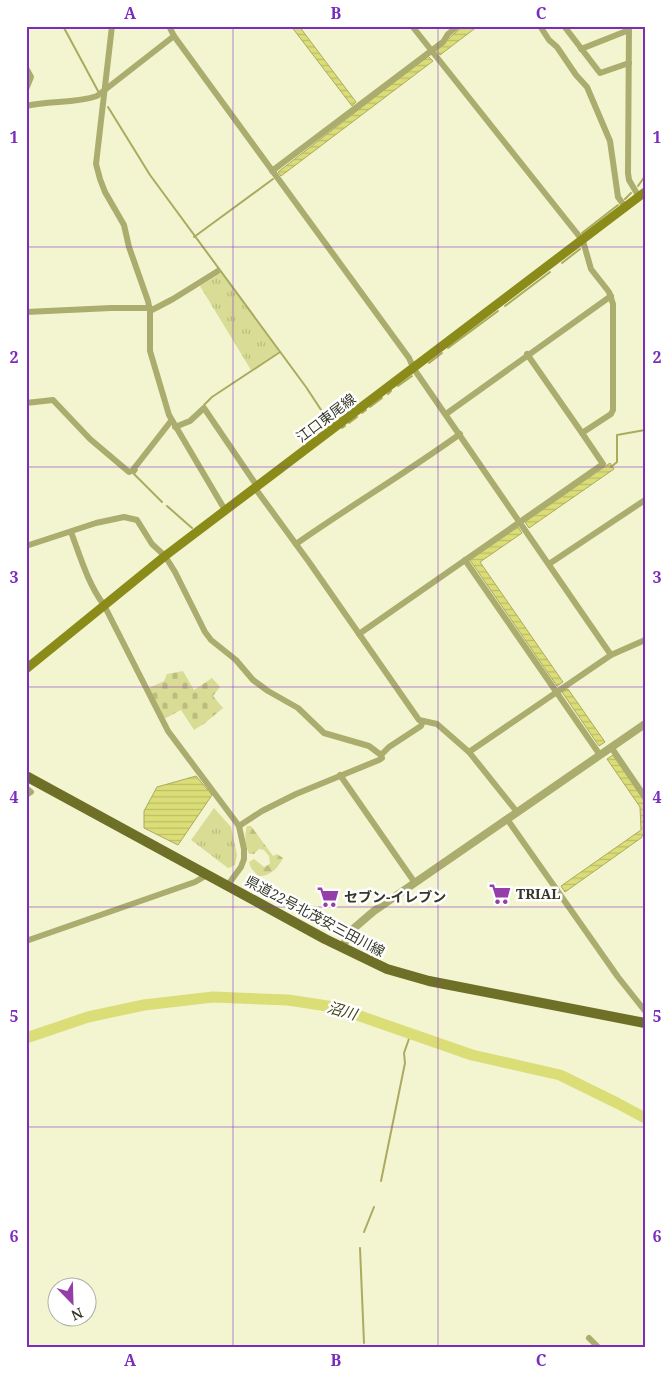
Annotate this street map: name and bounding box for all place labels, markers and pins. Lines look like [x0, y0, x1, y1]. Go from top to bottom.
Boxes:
supermarket icon: TRIAL [487, 881, 513, 907]
supermarket icon: セブン-イレブン [315, 884, 341, 910]
place label: TRIAL [516, 884, 560, 903]
place label: セブン-イレブン [344, 887, 446, 906]

